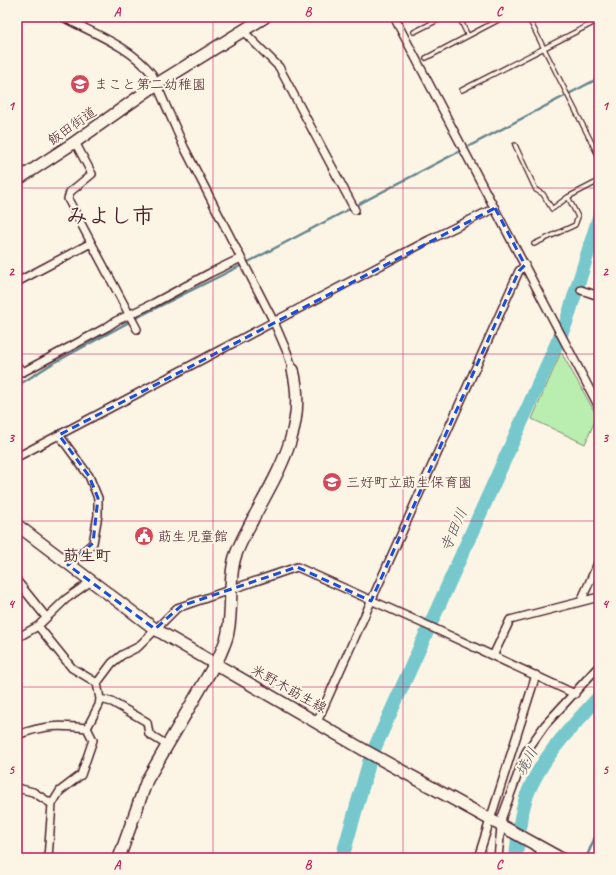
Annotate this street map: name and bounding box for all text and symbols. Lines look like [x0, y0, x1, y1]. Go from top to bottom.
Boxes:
text: A [114, 4, 122, 20]
text: B [305, 4, 313, 20]
text: C [496, 4, 504, 20]
school or university icon: まこと第二幼稚園 [69, 73, 91, 95]
place label: まこと第二幼稚園 [94, 76, 206, 93]
text: 1 [8, 98, 16, 114]
text: 1 [602, 98, 610, 114]
street label: 飯田街道 [44, 103, 100, 149]
district label: みよし市 [66, 202, 154, 230]
text: 2 [8, 264, 15, 280]
text: 2 [602, 264, 609, 280]
text: 3 [8, 430, 15, 446]
text: 3 [602, 430, 609, 446]
school or university icon: 三好町立莇生保育園 [321, 471, 343, 493]
place label: 三好町立莇生保育園 [346, 474, 472, 491]
water label: 寺田川 [436, 506, 472, 554]
public building icon: 莇生児童館 [133, 525, 155, 547]
place label: 莇生児童館 [158, 528, 228, 545]
district label: 莇生町 [63, 546, 111, 566]
text: 4 [8, 596, 16, 612]
text: 4 [602, 596, 610, 612]
street label: 米野木莇生線 [248, 661, 330, 717]
water label: 境川 [512, 744, 542, 780]
text: 5 [8, 762, 15, 778]
text: 5 [602, 762, 609, 778]
text: A [114, 857, 122, 873]
text: B [305, 857, 313, 873]
text: C [496, 857, 504, 873]

